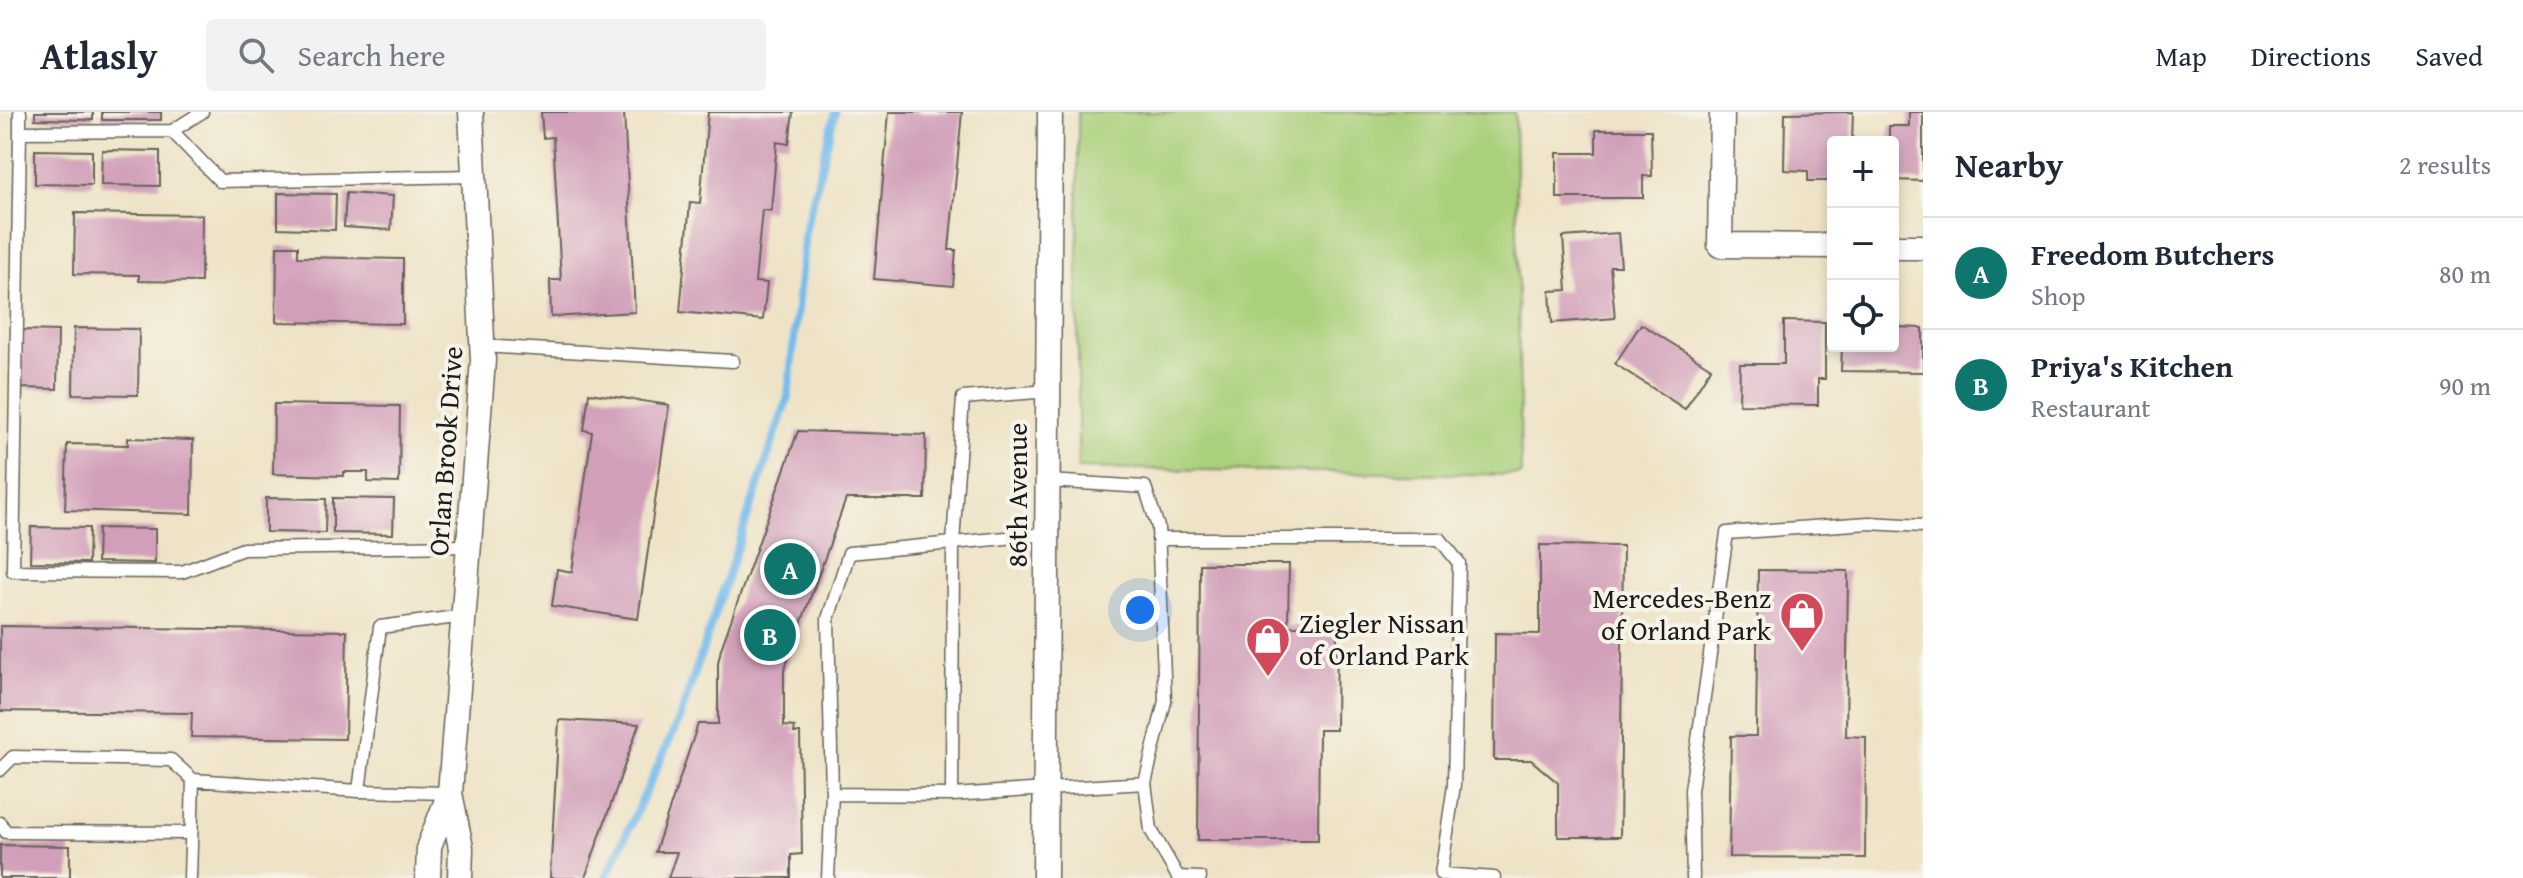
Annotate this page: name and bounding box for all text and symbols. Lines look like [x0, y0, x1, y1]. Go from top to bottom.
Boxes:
search box [206, 19, 766, 91]
text: Atlasly [40, 27, 158, 83]
icon: search [234, 33, 278, 77]
text: Search here [298, 33, 446, 77]
text: Map [2155, 35, 2207, 76]
text: Directions [2251, 35, 2371, 76]
text: Saved [2415, 35, 2483, 76]
map controls [1827, 136, 1899, 352]
button: + [1827, 136, 1899, 208]
text: Nearby [1955, 140, 2064, 189]
text: 2 results [2399, 145, 2491, 184]
button: − [1827, 208, 1899, 280]
text: Freedom Butchers [2031, 232, 2274, 276]
text: A [1973, 254, 1989, 293]
text: 80 m [2439, 254, 2491, 293]
text: Shop [2031, 276, 2086, 315]
button: locate [1827, 280, 1899, 352]
text: Priya's Kitchen [2031, 344, 2233, 388]
street label: Orlan Brook Drive [417, 345, 472, 557]
text: B [1973, 366, 1989, 405]
text: 90 m [2439, 366, 2491, 405]
text: Restaurant [2031, 388, 2151, 427]
street label: 86th Avenue [996, 423, 1037, 567]
pin: A [764, 539, 816, 599]
place label: Mercedes-Benz of Orland Park [1592, 577, 1772, 650]
your location [1120, 590, 1160, 630]
shop icon: Mercedes-Benz of Orland Park [1778, 590, 1826, 653]
place label: Ziegler Nissan of Orland Park [1299, 602, 1470, 675]
pin: B [744, 605, 796, 665]
shop icon: Ziegler Nissan of Orland Park [1244, 615, 1292, 678]

